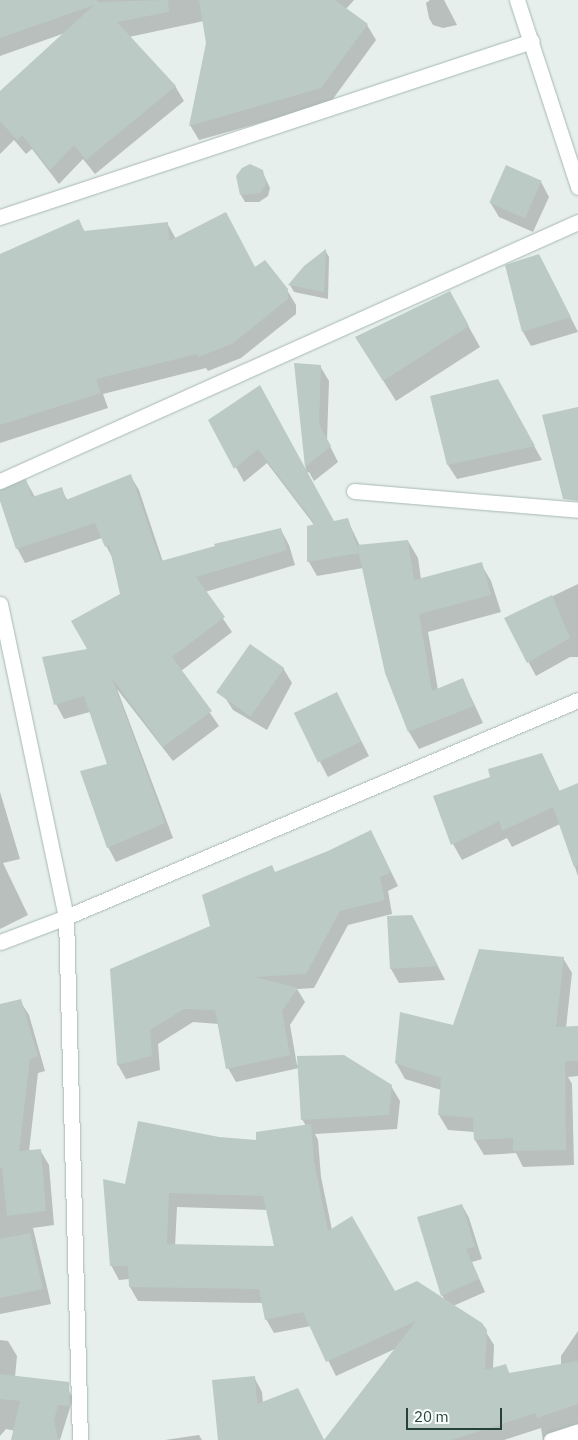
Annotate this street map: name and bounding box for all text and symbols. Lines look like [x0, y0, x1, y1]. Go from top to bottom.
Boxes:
scale bar [408, 1398, 504, 1430]
text: 20 m [414, 1407, 449, 1426]

